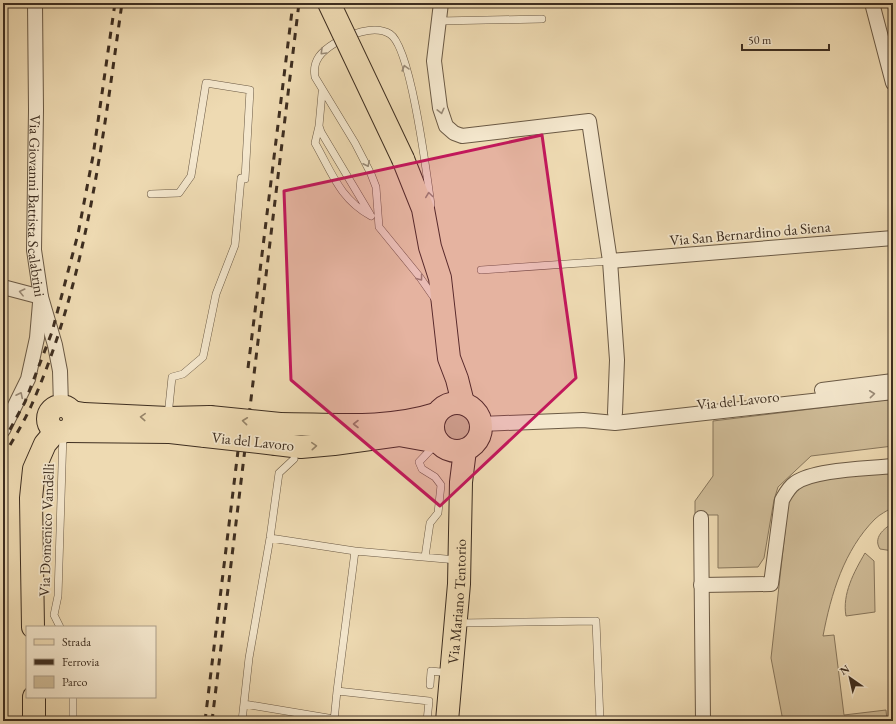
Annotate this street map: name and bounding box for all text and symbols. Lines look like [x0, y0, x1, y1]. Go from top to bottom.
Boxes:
scale bar [742, 26, 829, 52]
text: 50 m [748, 32, 772, 48]
one-way arrow [321, 47, 328, 55]
one-way arrow [401, 65, 410, 72]
one-way arrow [437, 108, 445, 114]
street label: Via Giovanni Battista Scalabrini [24, 115, 50, 298]
one-way arrow [362, 160, 370, 168]
one-way arrow [425, 192, 434, 198]
street label: Via San Bernardino da Siena [669, 216, 831, 250]
one-way arrow [416, 273, 423, 280]
one-way arrow [19, 288, 26, 297]
street label: Via del Lavoro [696, 386, 780, 414]
one-way arrow [869, 390, 875, 399]
one-way arrow [15, 391, 23, 399]
one-way arrow [140, 413, 146, 421]
one-way arrow [242, 417, 248, 426]
one-way arrow [353, 420, 359, 428]
street label: Via del Lavoro [211, 427, 295, 455]
one-way arrow [311, 441, 318, 450]
street label: Via Domenico Vandelli [34, 463, 58, 597]
street label: Via Mariano Tentorio [443, 539, 469, 665]
legend [26, 626, 156, 698]
text: Strada [62, 634, 91, 650]
text: Ferrovia [62, 654, 99, 670]
north arrow [830, 658, 870, 698]
text: N [837, 661, 852, 678]
text: Parco [62, 674, 87, 690]

